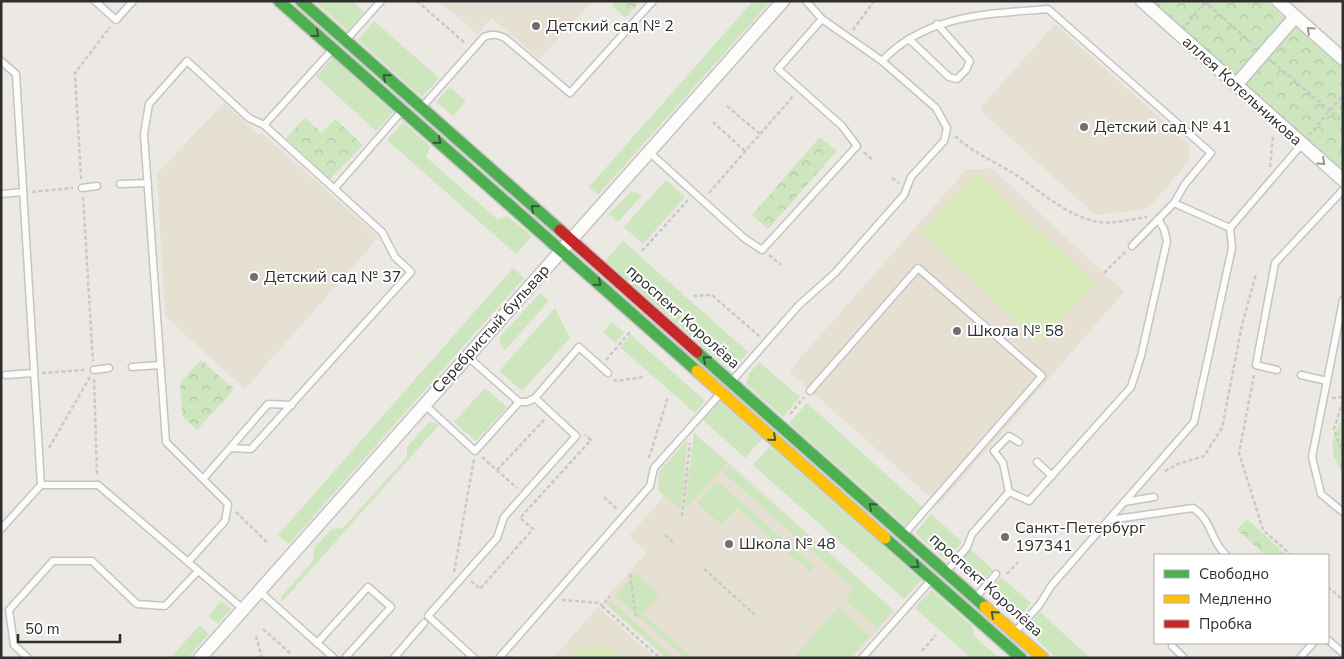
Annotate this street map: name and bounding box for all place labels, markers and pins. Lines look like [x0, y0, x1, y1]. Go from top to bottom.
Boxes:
place label: Детский сад № 2 [546, 15, 674, 37]
marker: Детский сад № 2 [530, 20, 542, 32]
place label: Детский сад № 41 [1094, 116, 1231, 138]
marker: Детский сад № 41 [1078, 121, 1090, 133]
place label: Детский сад № 37 [264, 266, 401, 288]
marker: Детский сад № 37 [248, 271, 260, 283]
place label: Школа № 58 [967, 320, 1064, 342]
marker: Школа № 58 [951, 325, 963, 337]
place label: Санкт-Петербург 197341 [1015, 517, 1146, 557]
marker: Санкт-Петербург 197341 [999, 531, 1011, 543]
place label: Школа № 48 [739, 533, 836, 555]
marker: Школа № 48 [723, 538, 735, 550]

